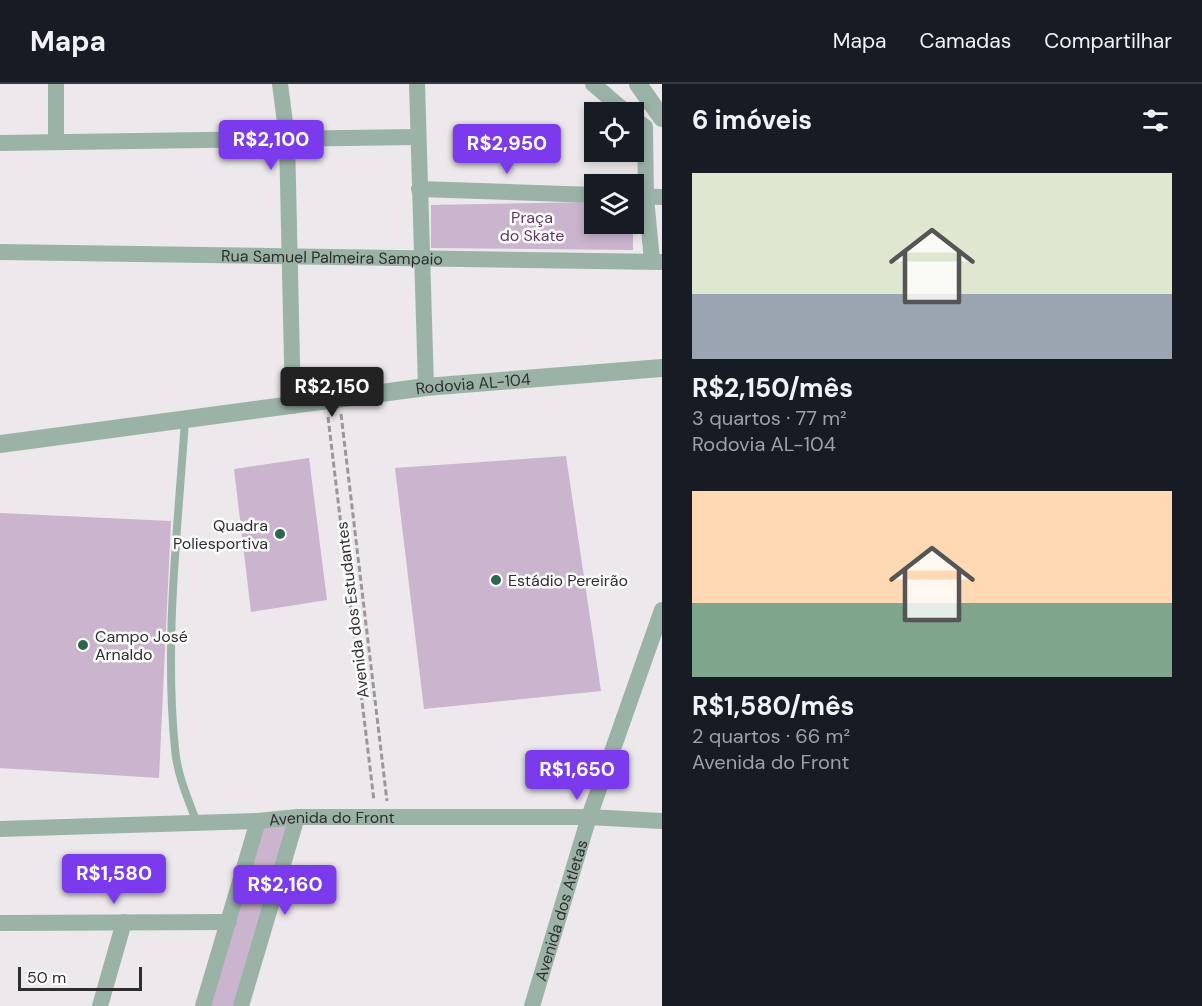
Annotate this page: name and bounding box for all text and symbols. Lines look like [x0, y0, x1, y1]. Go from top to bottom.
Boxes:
text: Mapa [30, 23, 106, 60]
text: Mapa [833, 27, 886, 55]
text: Camadas [919, 27, 1011, 55]
text: Compartilhar [1044, 27, 1172, 55]
map controls [584, 102, 644, 234]
button: locate [584, 102, 644, 162]
text: 6 imóveis [692, 103, 812, 137]
icon: filters [1139, 104, 1172, 137]
pin: R$2,100 [216, 120, 326, 171]
pin: R$2,950 [452, 124, 562, 175]
text: R$2,100 [233, 126, 309, 152]
text: R$2,950 [467, 130, 547, 156]
button: layers [584, 174, 644, 234]
park label: Praça do Skate [500, 207, 564, 246]
icon: home [878, 212, 986, 320]
street label: Rua Samuel Palmeira Sampaio [221, 245, 443, 270]
pin: R$2,150 [277, 367, 387, 418]
street label: Rodovia AL-104 [414, 369, 532, 399]
text: R$2,150/mês [692, 371, 853, 405]
text: R$2,150 [295, 373, 369, 399]
text: 3 quartos · 77 m² [692, 405, 847, 431]
text: Rodovia AL-104 [692, 431, 836, 457]
place label: Quadra Poliesportiva [173, 515, 268, 554]
street label: Avenida dos Estudantes [331, 520, 374, 700]
marker: Quadra Poliesportiva [273, 527, 287, 541]
icon: home [878, 530, 986, 638]
place label: Estádio Pereirão [508, 570, 628, 591]
marker: Estádio Pereirão [489, 573, 503, 587]
place label: Campo José Arnaldo [95, 626, 188, 665]
marker: Campo José Arnaldo [76, 638, 90, 652]
text: R$1,580/mês [692, 689, 854, 723]
text: 2 quartos · 66 m² [692, 723, 850, 749]
text: Avenida do Front [692, 749, 849, 775]
pin: R$1,650 [522, 750, 632, 801]
text: R$1,650 [539, 756, 615, 782]
street label: Avenida do Front [268, 807, 395, 831]
street label: Avenida dos Atletas [530, 837, 593, 984]
pin: R$1,580 [59, 854, 169, 905]
text: R$1,580 [76, 860, 152, 886]
pin: R$2,160 [230, 865, 340, 916]
text: R$2,160 [247, 871, 323, 897]
scale bar [18, 964, 142, 992]
text: 50 m [27, 967, 66, 988]

